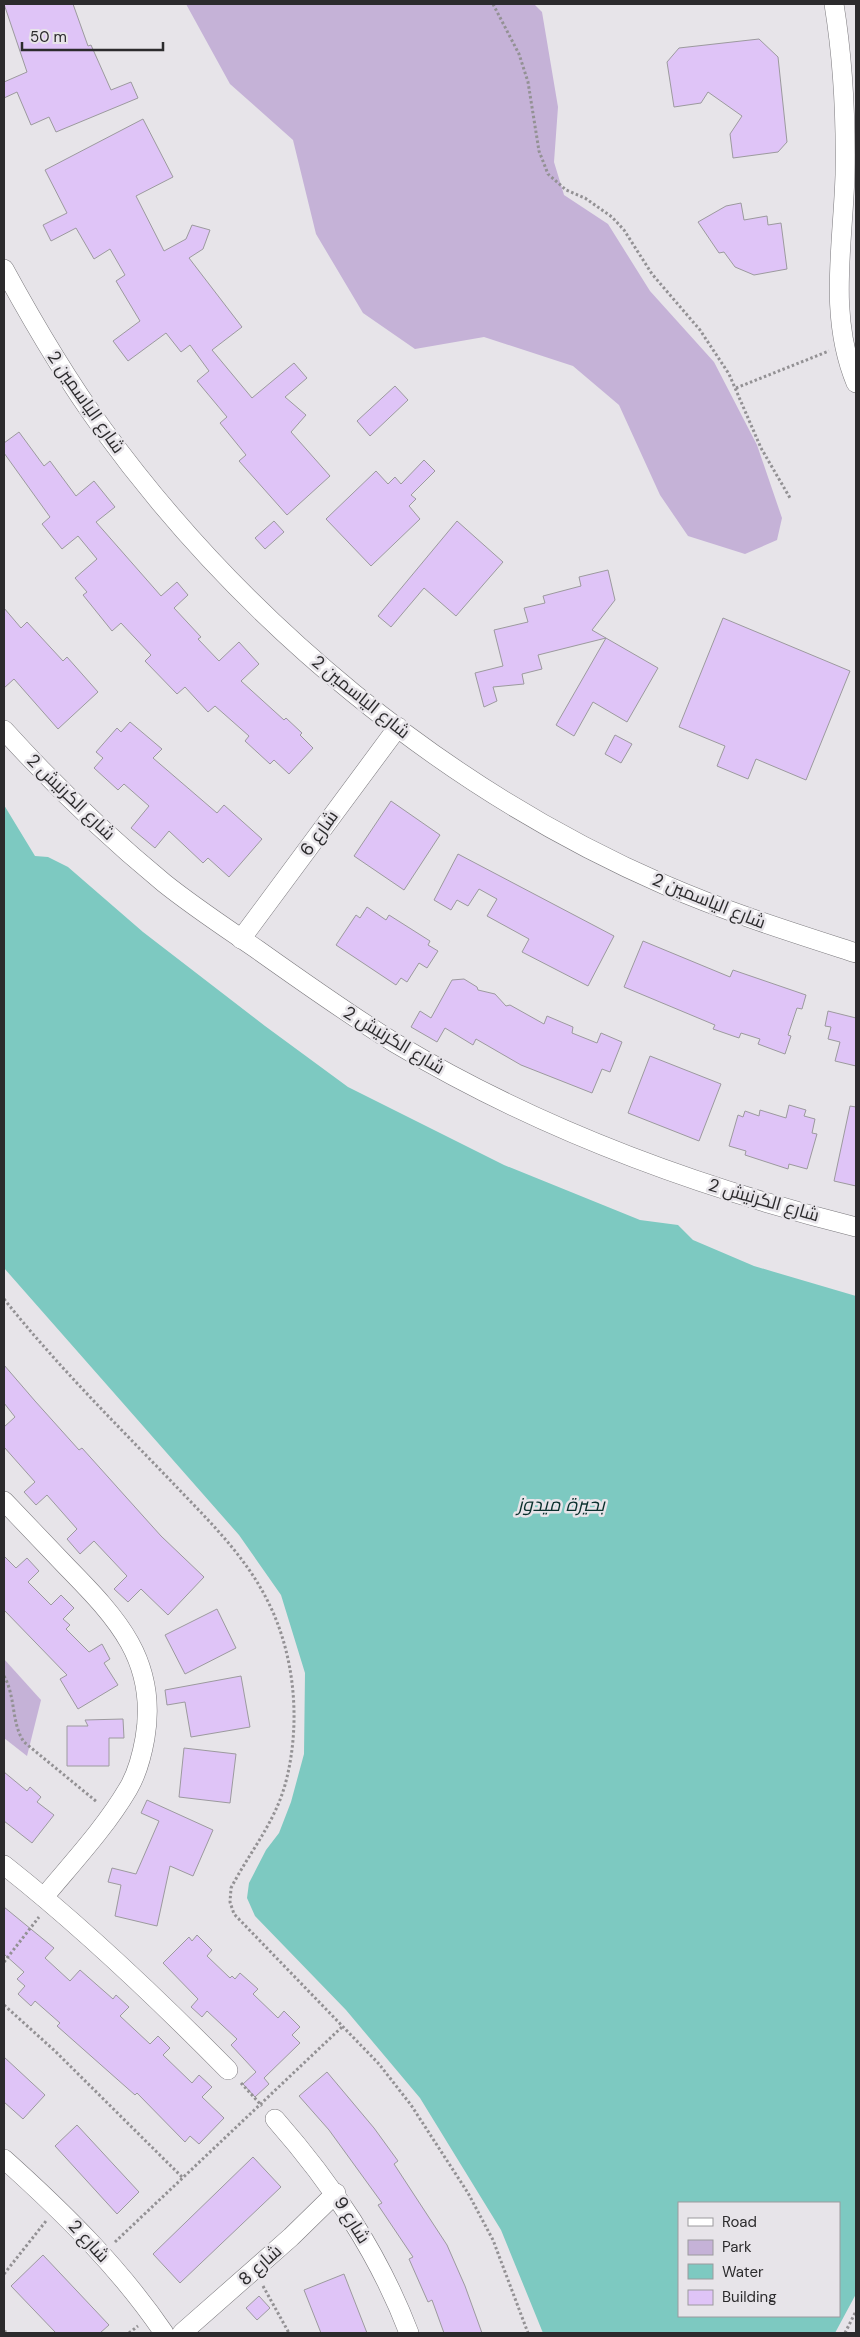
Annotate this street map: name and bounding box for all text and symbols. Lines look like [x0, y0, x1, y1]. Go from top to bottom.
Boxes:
scale bar [22, 20, 164, 52]
text: 50 m [30, 27, 67, 47]
street label: شارع الياسمين 2 [42, 346, 130, 458]
street label: شارع الياسمين 2 [307, 650, 415, 744]
street label: شارع الكرنيش 2 [22, 749, 120, 845]
street label: شارع 6 [294, 805, 344, 861]
street label: شارع الياسمين 2 [649, 867, 769, 935]
street label: شارع الكرنيش 2 [339, 1000, 449, 1080]
street label: شارع الكرنيش 2 [706, 1173, 822, 1227]
water label: بحيرة ميدوز [515, 1492, 606, 1517]
street label: شارع 9 [328, 2192, 376, 2248]
legend [678, 2202, 840, 2317]
text: Road [722, 2212, 757, 2232]
street label: شارع 2 [63, 2215, 115, 2267]
text: Park [722, 2237, 752, 2257]
street label: شارع 8 [233, 2239, 287, 2291]
text: Water [722, 2262, 764, 2282]
text: Building [722, 2287, 777, 2307]

